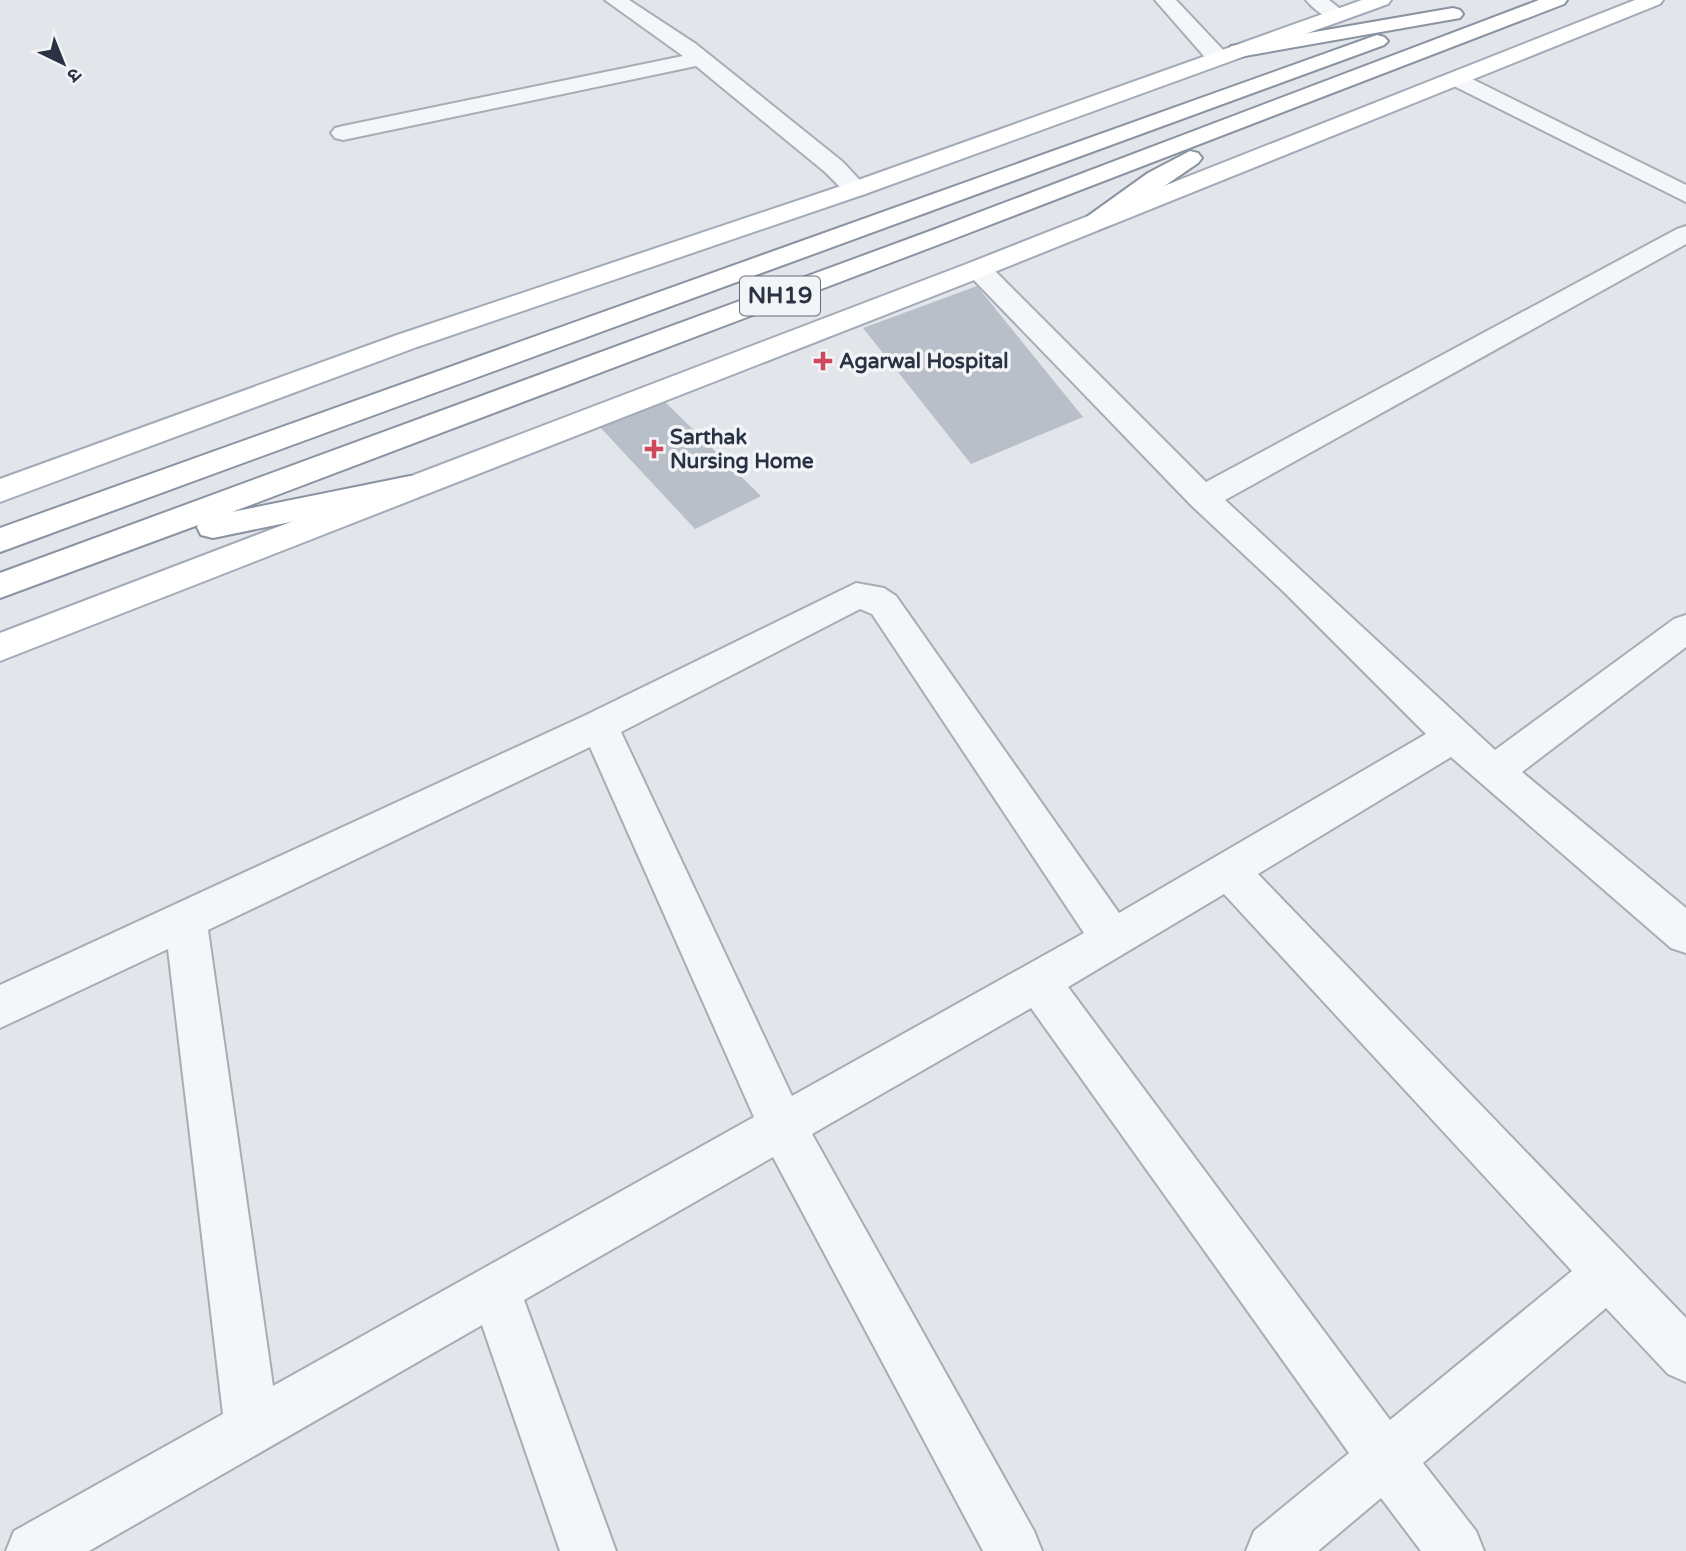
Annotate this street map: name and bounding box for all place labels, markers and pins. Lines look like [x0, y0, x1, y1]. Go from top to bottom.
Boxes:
place label: Agarwal Hospital [839, 349, 1008, 374]
marker: Agarwal Hospital [813, 351, 833, 371]
place label: Sarthak Nursing Home [670, 425, 814, 474]
marker: Sarthak Nursing Home [644, 439, 664, 459]

